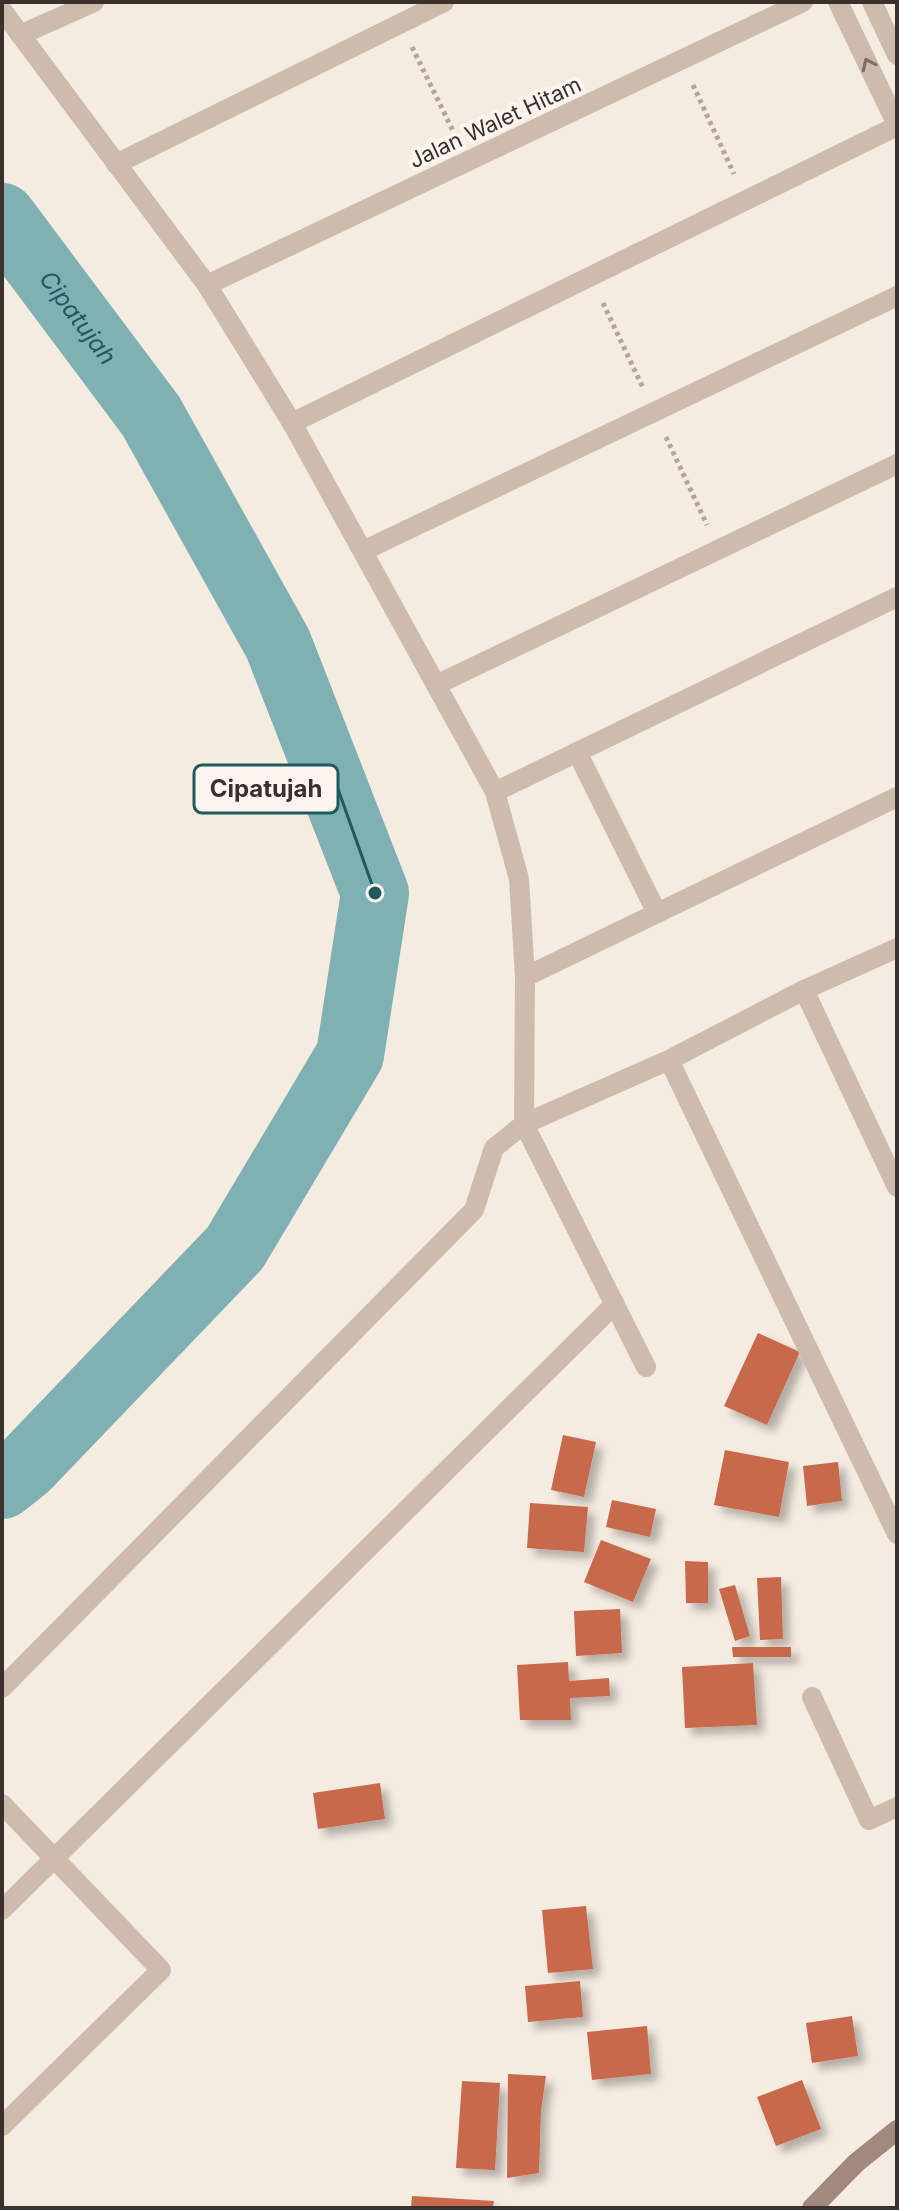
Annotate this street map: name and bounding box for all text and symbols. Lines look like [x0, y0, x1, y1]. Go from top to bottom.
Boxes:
one-way arrow [862, 57, 878, 72]
street label: Jalan Walet Hitam [405, 71, 585, 173]
water label: Cipatujah [33, 265, 122, 370]
callout: Cipatujah [194, 765, 338, 813]
text: Cipatujah [210, 774, 322, 803]

